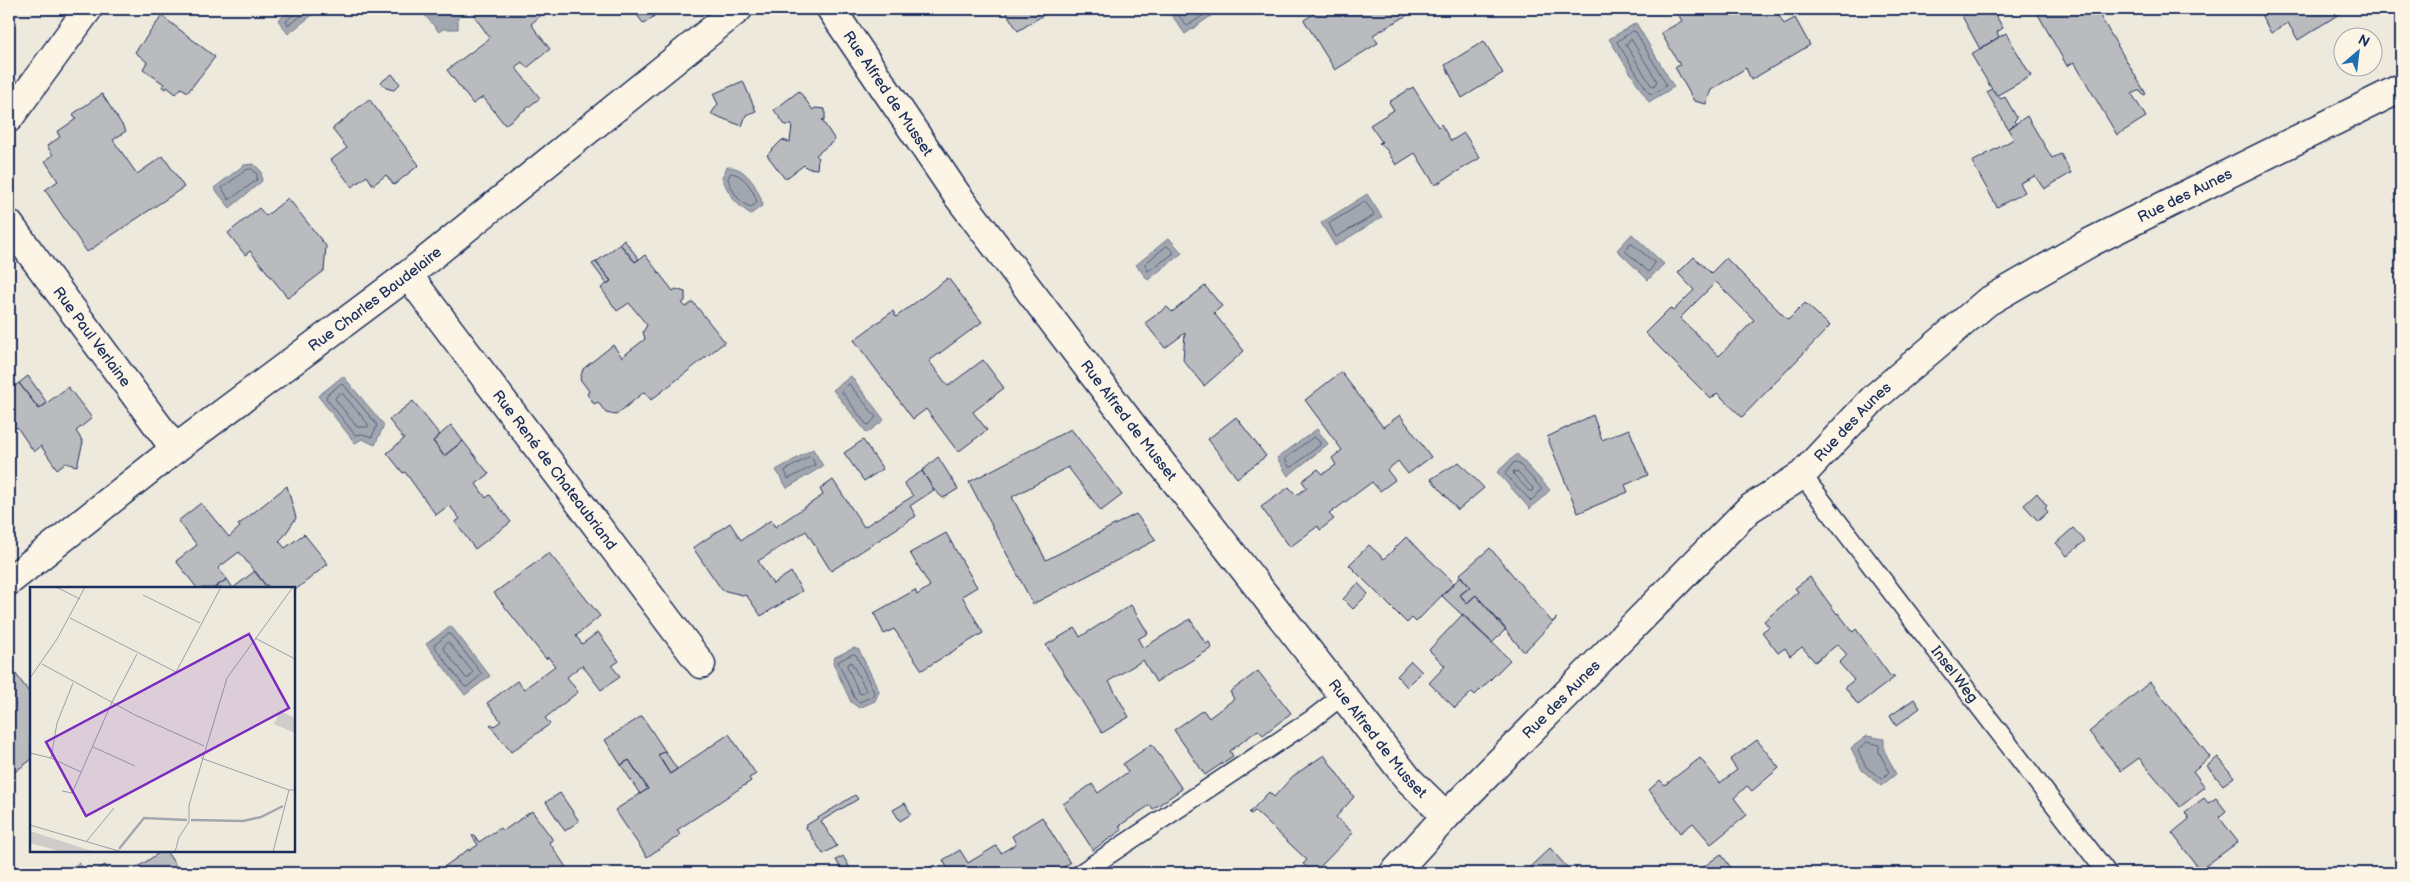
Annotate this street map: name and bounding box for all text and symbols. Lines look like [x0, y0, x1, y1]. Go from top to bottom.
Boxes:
street label: Rue Alfred de Musset [839, 27, 937, 160]
north arrow [2332, 28, 2382, 78]
text: N [2355, 31, 2373, 51]
street label: Rue des Aunes [2135, 164, 2236, 227]
street label: Rue Charles Baudelaire [305, 243, 446, 356]
street label: Rue Paul Verlaine [49, 283, 135, 391]
street label: Rue Alfred de Musset [1076, 357, 1181, 485]
street label: Rue des Aunes [1810, 378, 1896, 466]
street label: Rue René de Chateaubriand [488, 387, 621, 554]
inset map [30, 587, 295, 852]
street label: Insel Weg [1926, 642, 1982, 707]
street label: Rue des Aunes [1518, 656, 1605, 743]
street label: Rue Alfred de Musset [1324, 676, 1431, 803]

